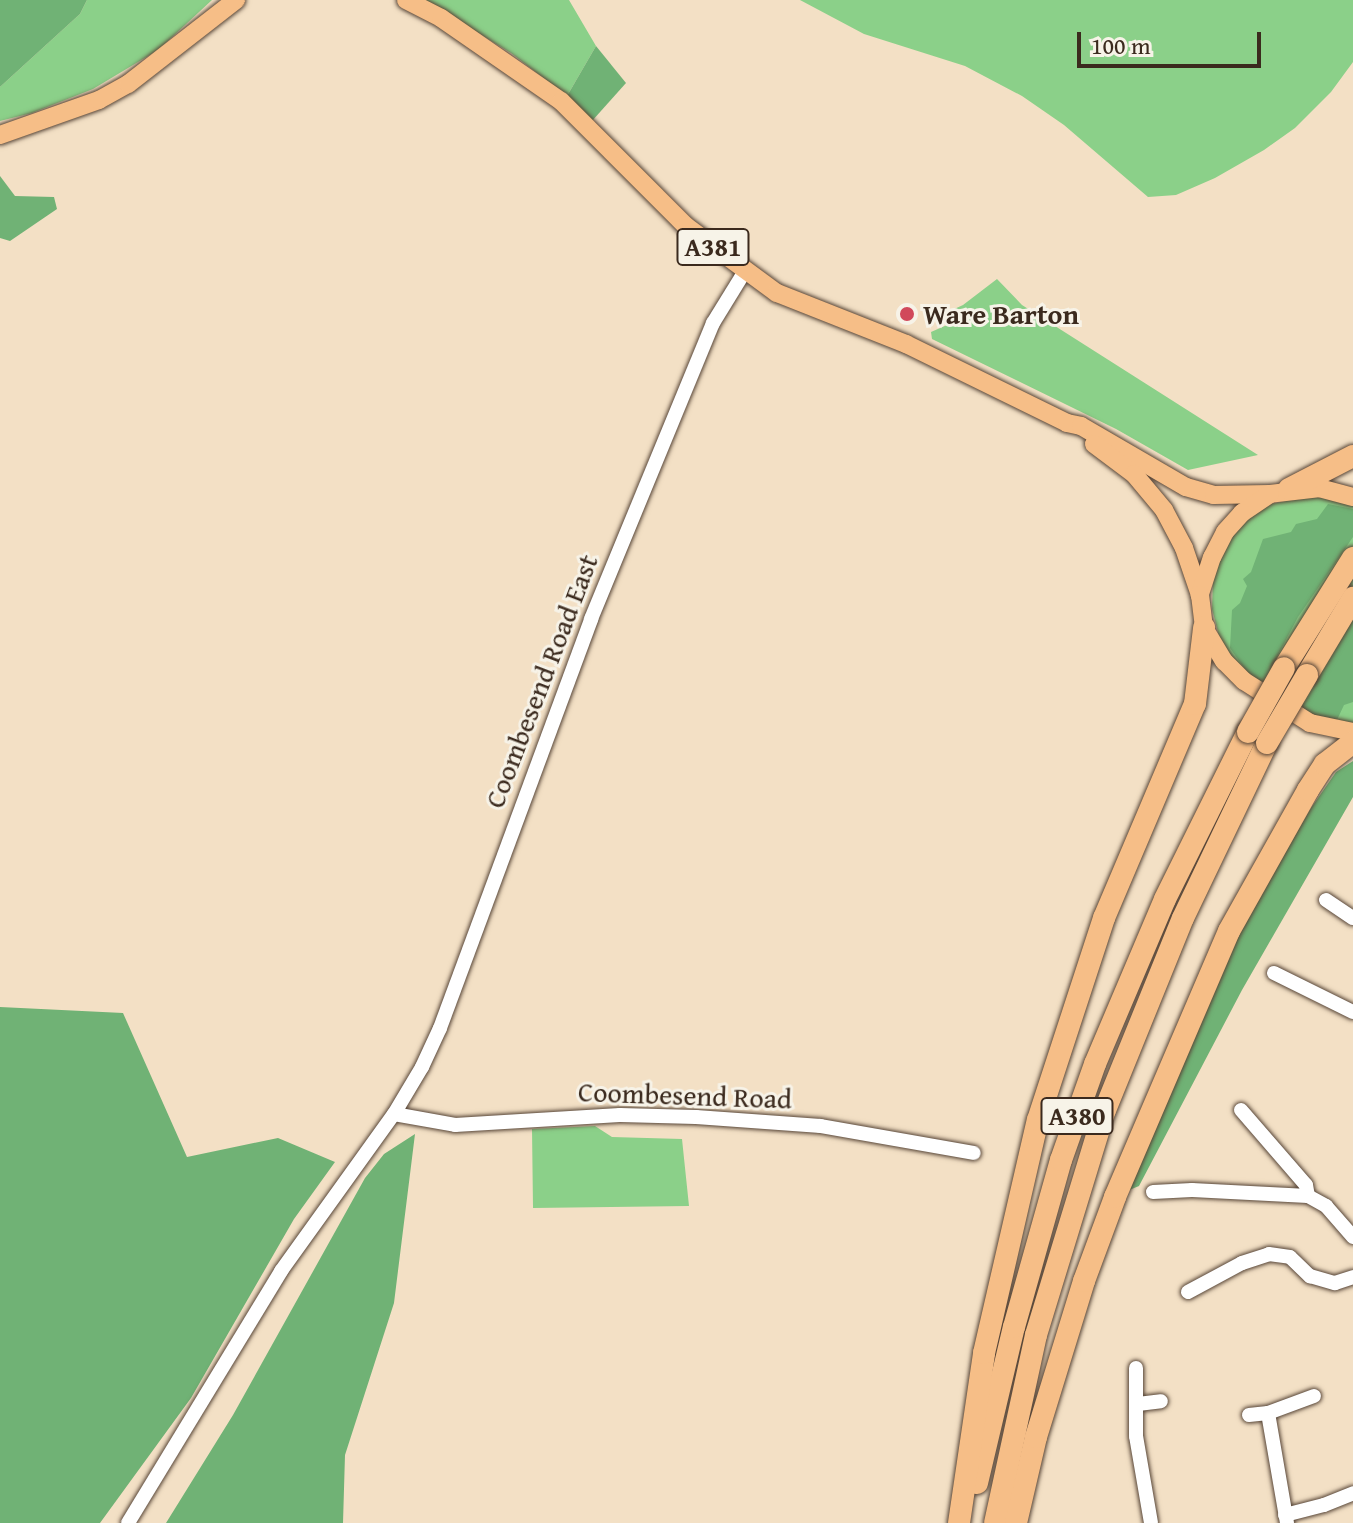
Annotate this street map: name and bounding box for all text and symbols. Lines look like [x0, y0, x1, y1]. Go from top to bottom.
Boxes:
scale bar [1081, 16, 1265, 66]
text: 100 m [1091, 28, 1151, 63]
road number: A381 [675, 225, 751, 269]
place label: Ware Barton [923, 297, 1079, 331]
marker: Ware Barton [898, 305, 916, 323]
street label: Coombesend Road East [477, 550, 605, 812]
street label: Coombesend Road [577, 1074, 793, 1116]
road number: A380 [1039, 1094, 1115, 1138]

